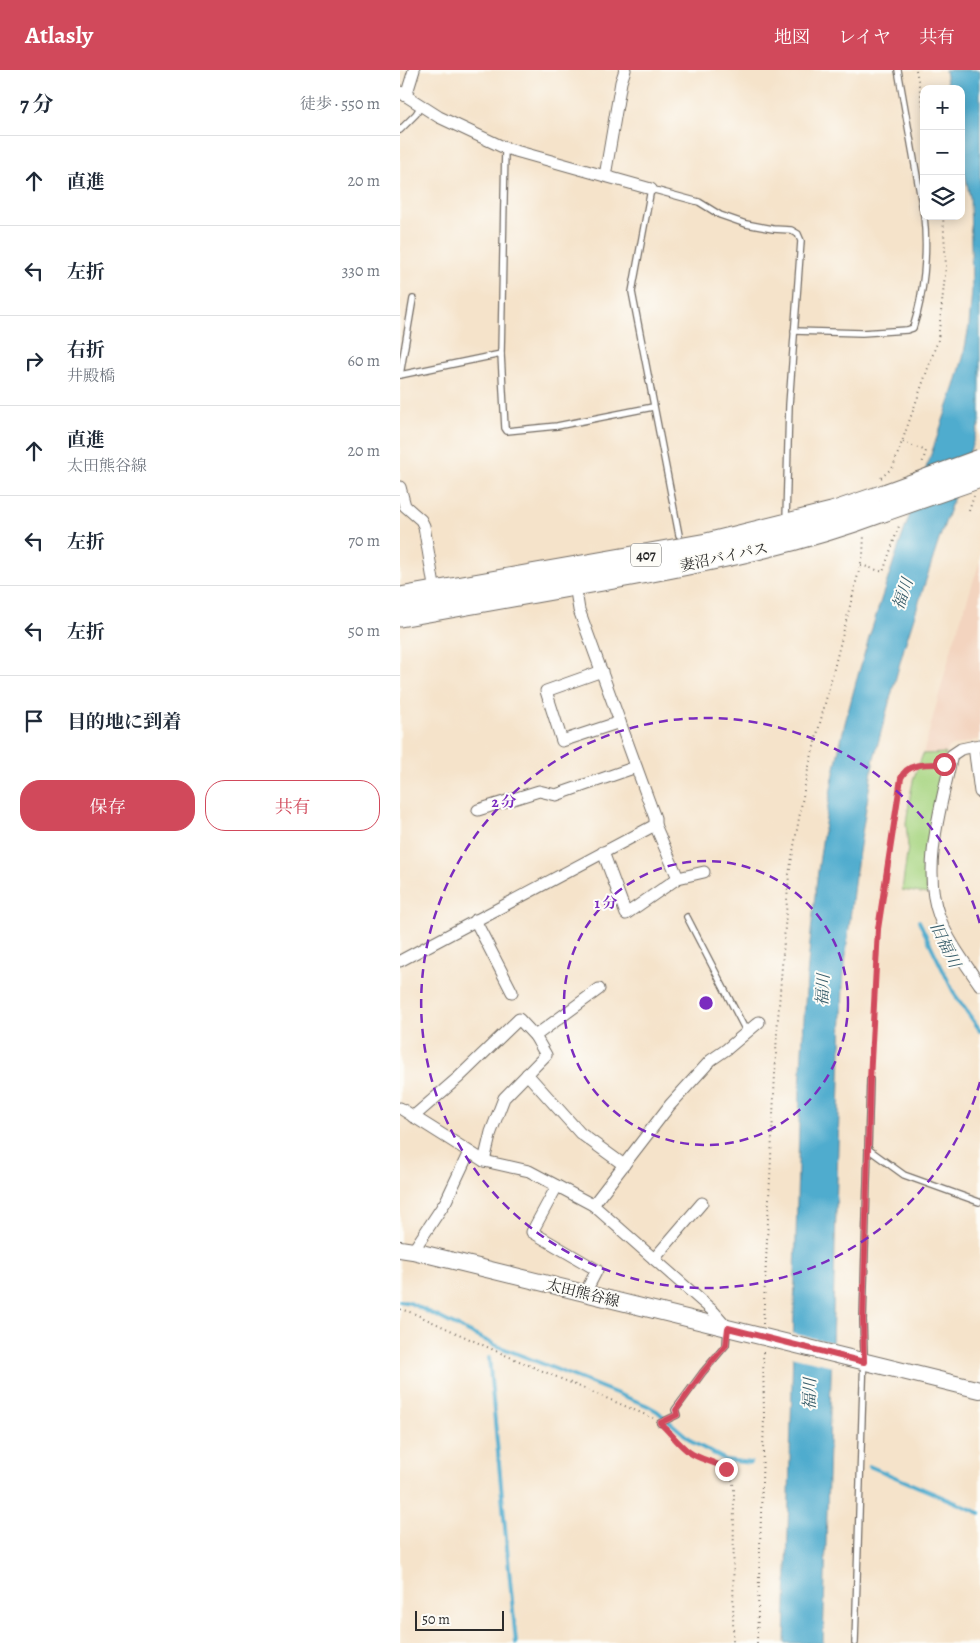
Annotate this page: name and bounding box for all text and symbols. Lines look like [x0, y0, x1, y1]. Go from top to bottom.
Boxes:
text: Atlasly [25, 19, 93, 51]
text: 地図 [774, 25, 810, 49]
text: レイヤ [838, 25, 891, 49]
text: 共有 [919, 25, 955, 49]
map controls [920, 85, 965, 220]
button: + [920, 85, 965, 130]
text: 7 分 [20, 90, 54, 118]
text: 徒歩 · 550 m [300, 93, 380, 115]
button: − [920, 130, 965, 175]
icon: ahead [20, 167, 48, 195]
text: 直進 [67, 169, 105, 195]
text: 20 m [347, 170, 380, 192]
button: layers [920, 175, 965, 220]
icon: left [20, 257, 48, 285]
text: 左折 [67, 259, 105, 285]
text: 330 m [342, 260, 380, 282]
text: 右折 [67, 337, 105, 363]
icon: right [20, 347, 48, 375]
text: 60 m [348, 350, 380, 372]
text: 井殿橋 [67, 365, 115, 387]
text: 直進 [67, 427, 105, 453]
icon: ahead [20, 437, 48, 465]
text: 20 m [347, 440, 380, 462]
text: 太田熊谷線 [67, 455, 147, 477]
icon: left [20, 527, 48, 555]
text: 左折 [67, 529, 105, 555]
text: 70 m [348, 530, 380, 552]
street label: 妻沼バイパス [678, 538, 770, 576]
road number: 407 [631, 544, 661, 566]
water label: 福川 [887, 573, 919, 613]
icon: left [20, 617, 48, 645]
text: 左折 [67, 619, 105, 645]
text: 50 m [348, 620, 380, 642]
icon: arrive [20, 707, 48, 735]
text: 目的地に到着 [67, 709, 181, 735]
route start [933, 753, 956, 776]
button: 保存 [20, 780, 195, 831]
button: 共有 [205, 780, 380, 831]
text: 2 分 [492, 792, 516, 812]
text: 1 分 [595, 893, 617, 913]
water label: 旧福川 [925, 919, 966, 973]
water label: 福川 [811, 971, 835, 1007]
centre of rings [697, 994, 715, 1012]
street label: 太田熊谷線 [544, 1274, 622, 1312]
water label: 福川 [799, 1376, 821, 1410]
route end [715, 1458, 738, 1481]
scale bar [415, 1608, 504, 1631]
text: 50 m [422, 1610, 450, 1629]

